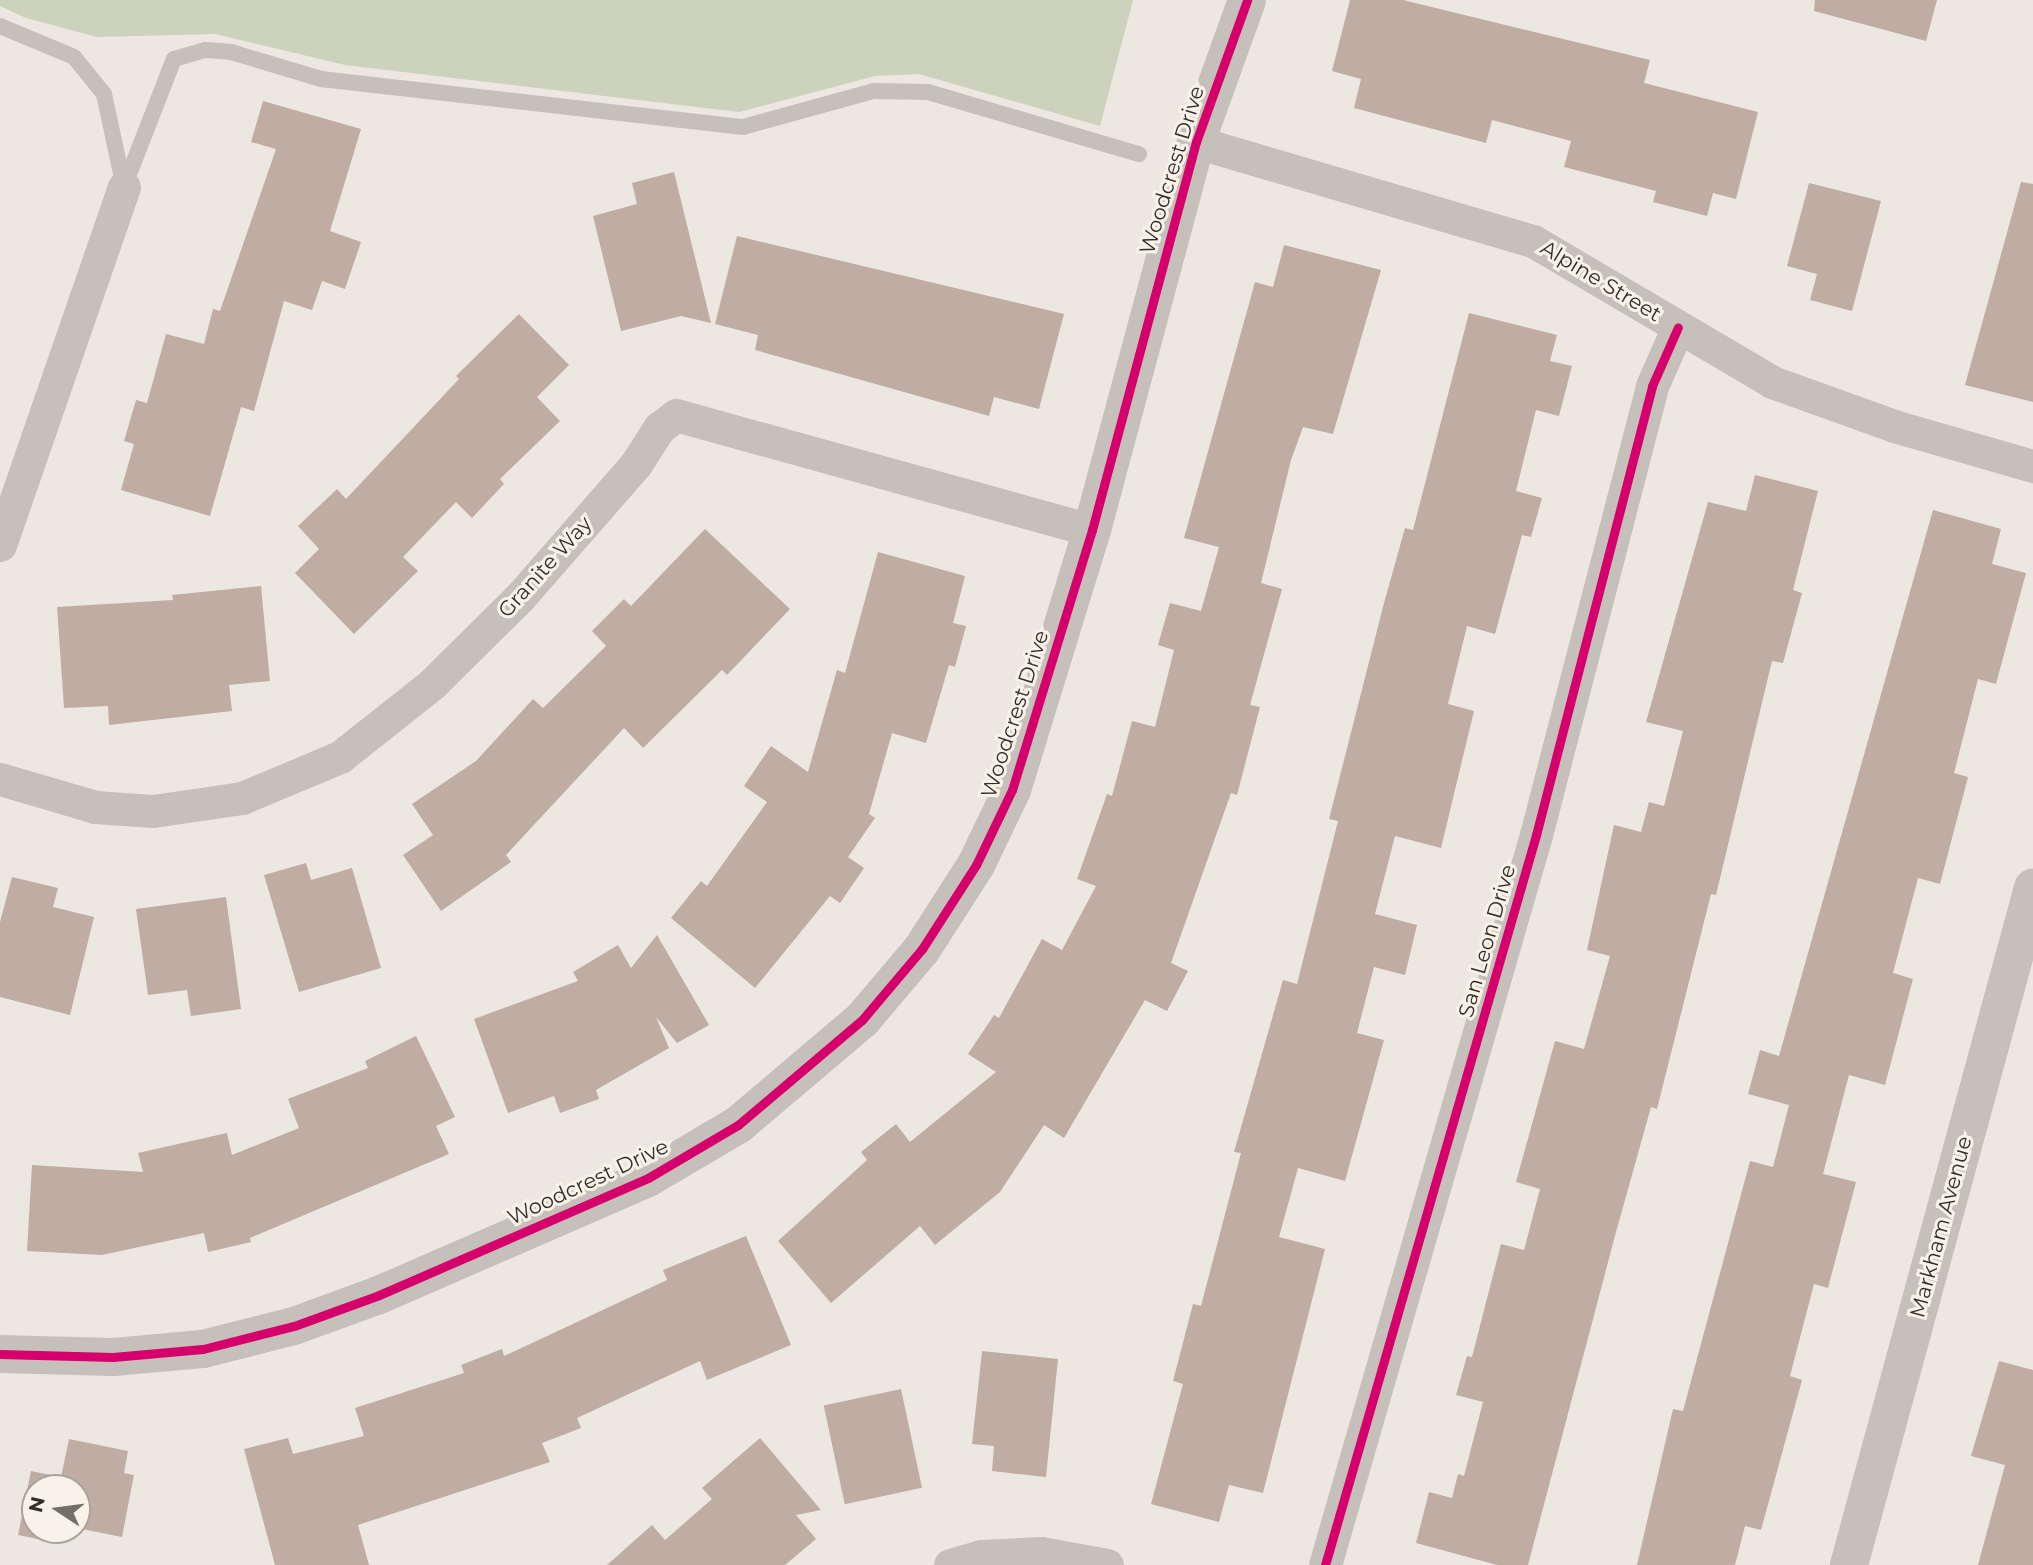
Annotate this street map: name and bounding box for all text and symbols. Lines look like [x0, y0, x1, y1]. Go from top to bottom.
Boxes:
street label: Woodcrest Drive [1134, 83, 1210, 257]
street label: Alpine Street [1536, 235, 1666, 327]
street label: Granite Way [493, 511, 597, 623]
street label: Woodcrest Drive [976, 627, 1054, 801]
street label: San Leon Drive [1453, 862, 1521, 1020]
street label: Markham Avenue [1905, 1133, 1977, 1321]
street label: Woodcrest Drive [504, 1134, 672, 1230]
north arrow [21, 1474, 91, 1544]
text: N [24, 1495, 50, 1515]

